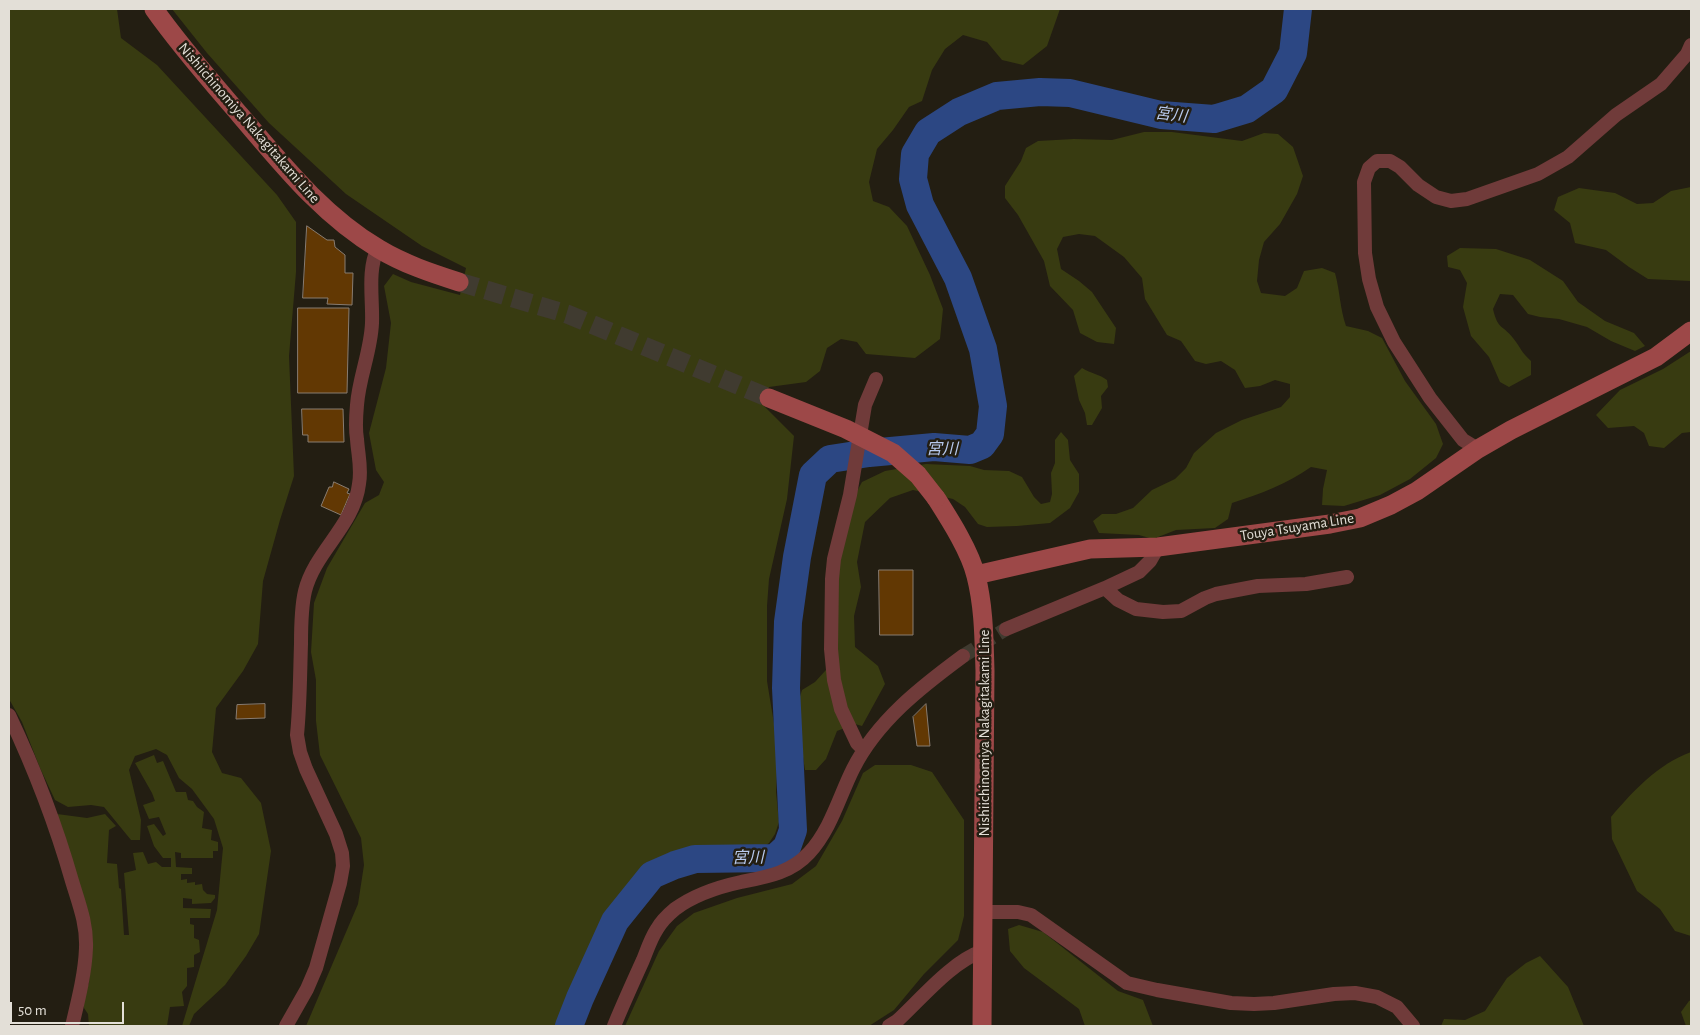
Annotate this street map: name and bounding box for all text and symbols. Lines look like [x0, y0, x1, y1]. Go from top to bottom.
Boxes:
street label: Nishiichinomiya Nakagitakami Line [174, 39, 324, 207]
water label: 宮川 [1154, 104, 1188, 126]
water label: 宮川 [926, 439, 958, 459]
street label: Touya Tsuyama Line [1239, 509, 1355, 545]
street label: Nishiichinomiya Nakagitakami Line [975, 630, 993, 836]
water label: 宮川 [732, 848, 764, 868]
scale bar [12, 992, 126, 1024]
text: 50 m [18, 1003, 47, 1018]

